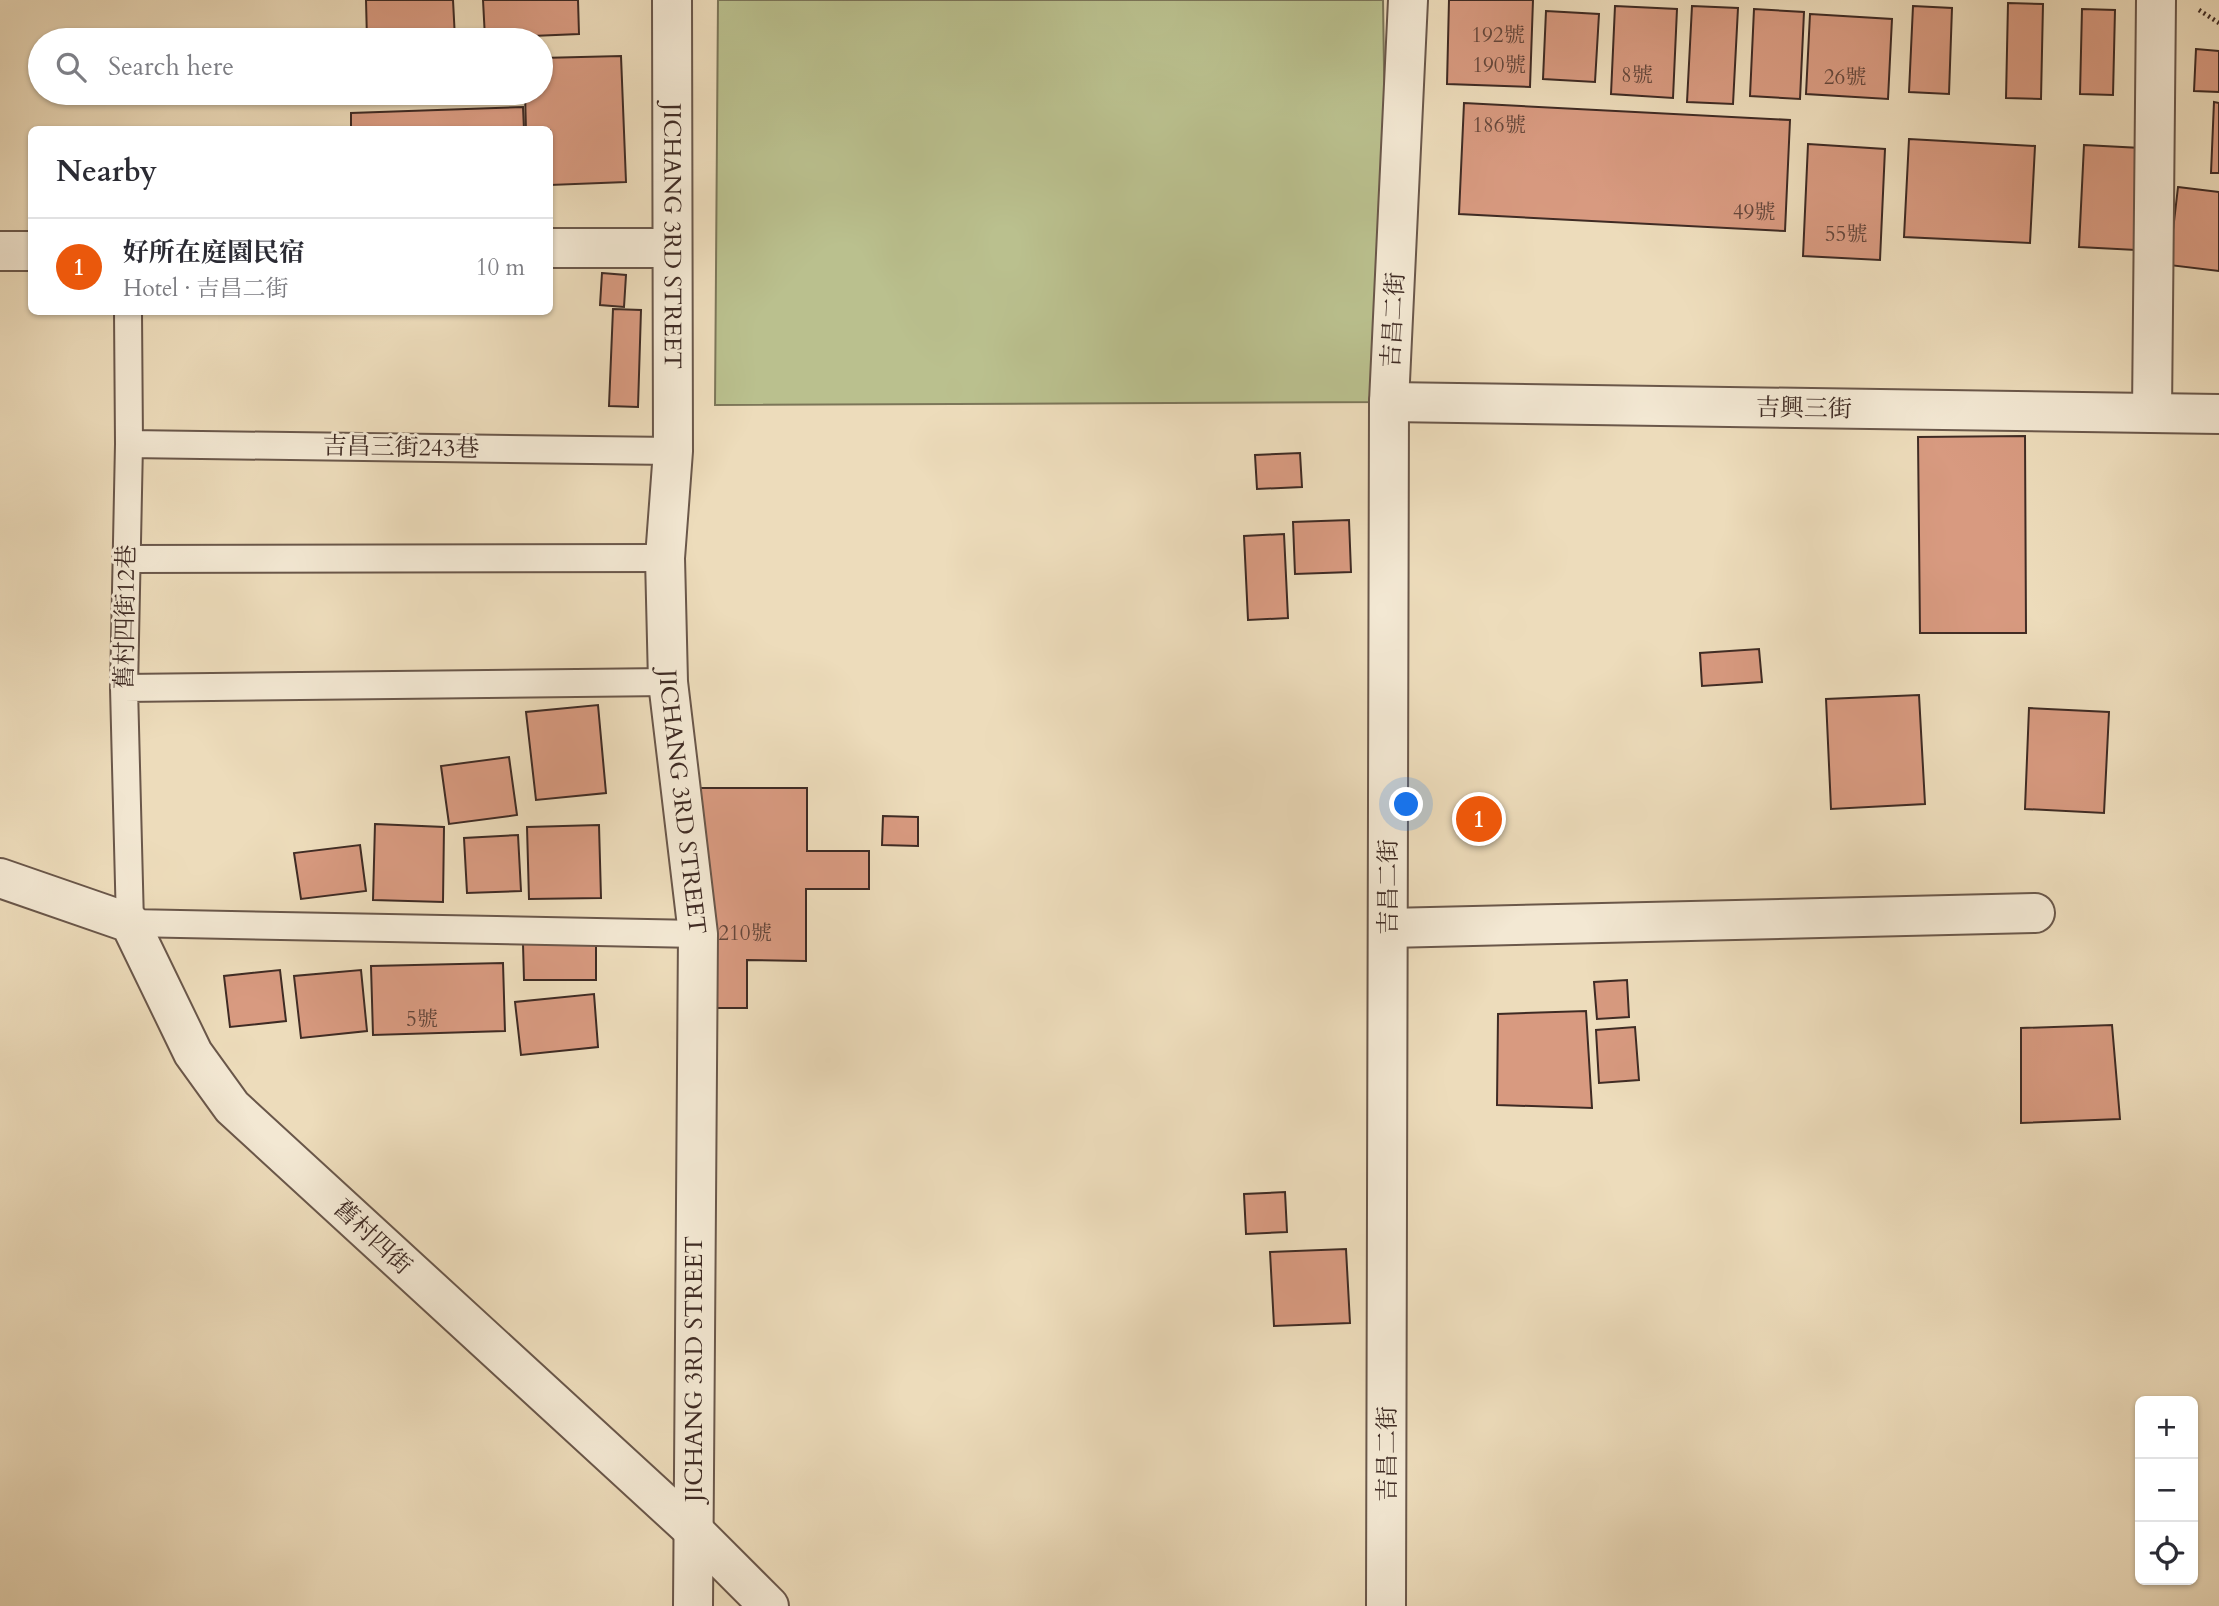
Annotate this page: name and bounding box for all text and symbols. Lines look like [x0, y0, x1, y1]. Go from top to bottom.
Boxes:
house number: 192號 [1471, 21, 1525, 50]
search box [28, 28, 553, 105]
icon: search [52, 48, 90, 86]
text: Search here [108, 49, 234, 84]
house number: 190號 [1472, 51, 1526, 80]
house number: 8號 [1621, 61, 1653, 90]
house number: 26號 [1824, 63, 1866, 92]
street label: JICHANG 3RD STREET [655, 100, 689, 369]
house number: 186號 [1472, 111, 1526, 140]
text: Nearby [56, 151, 157, 192]
house number: 49號 [1733, 198, 1775, 227]
house number: 55號 [1825, 220, 1867, 249]
text: 好所在庭園民宿 [123, 235, 305, 270]
text: 1 [73, 252, 85, 283]
text: 10 m [476, 252, 525, 283]
street label: 吉昌二街 [1375, 271, 1412, 369]
text: Hotel · 吉昌二街 [123, 273, 288, 304]
street label: 吉興三街 [1756, 391, 1852, 426]
street label: 吉昌三街243巷 [322, 430, 480, 465]
street label: 舊村四街12巷 [108, 544, 143, 690]
street label: JICHANG 3RD STREET [651, 666, 714, 936]
your location [1389, 787, 1423, 821]
pin: 1 [1456, 793, 1502, 845]
street label: 吉昌二街 [1372, 839, 1405, 935]
house number: 210號 [718, 919, 772, 948]
house number: 5號 [406, 1005, 438, 1034]
street label: 舊村四街 [326, 1193, 419, 1282]
street label: JICHANG 3RD STREET [678, 1236, 711, 1505]
map controls [2135, 1396, 2198, 1585]
button: + [2135, 1396, 2198, 1459]
street label: 吉昌二街 [1371, 1406, 1404, 1502]
button: − [2135, 1459, 2198, 1522]
button: locate [2135, 1522, 2198, 1585]

